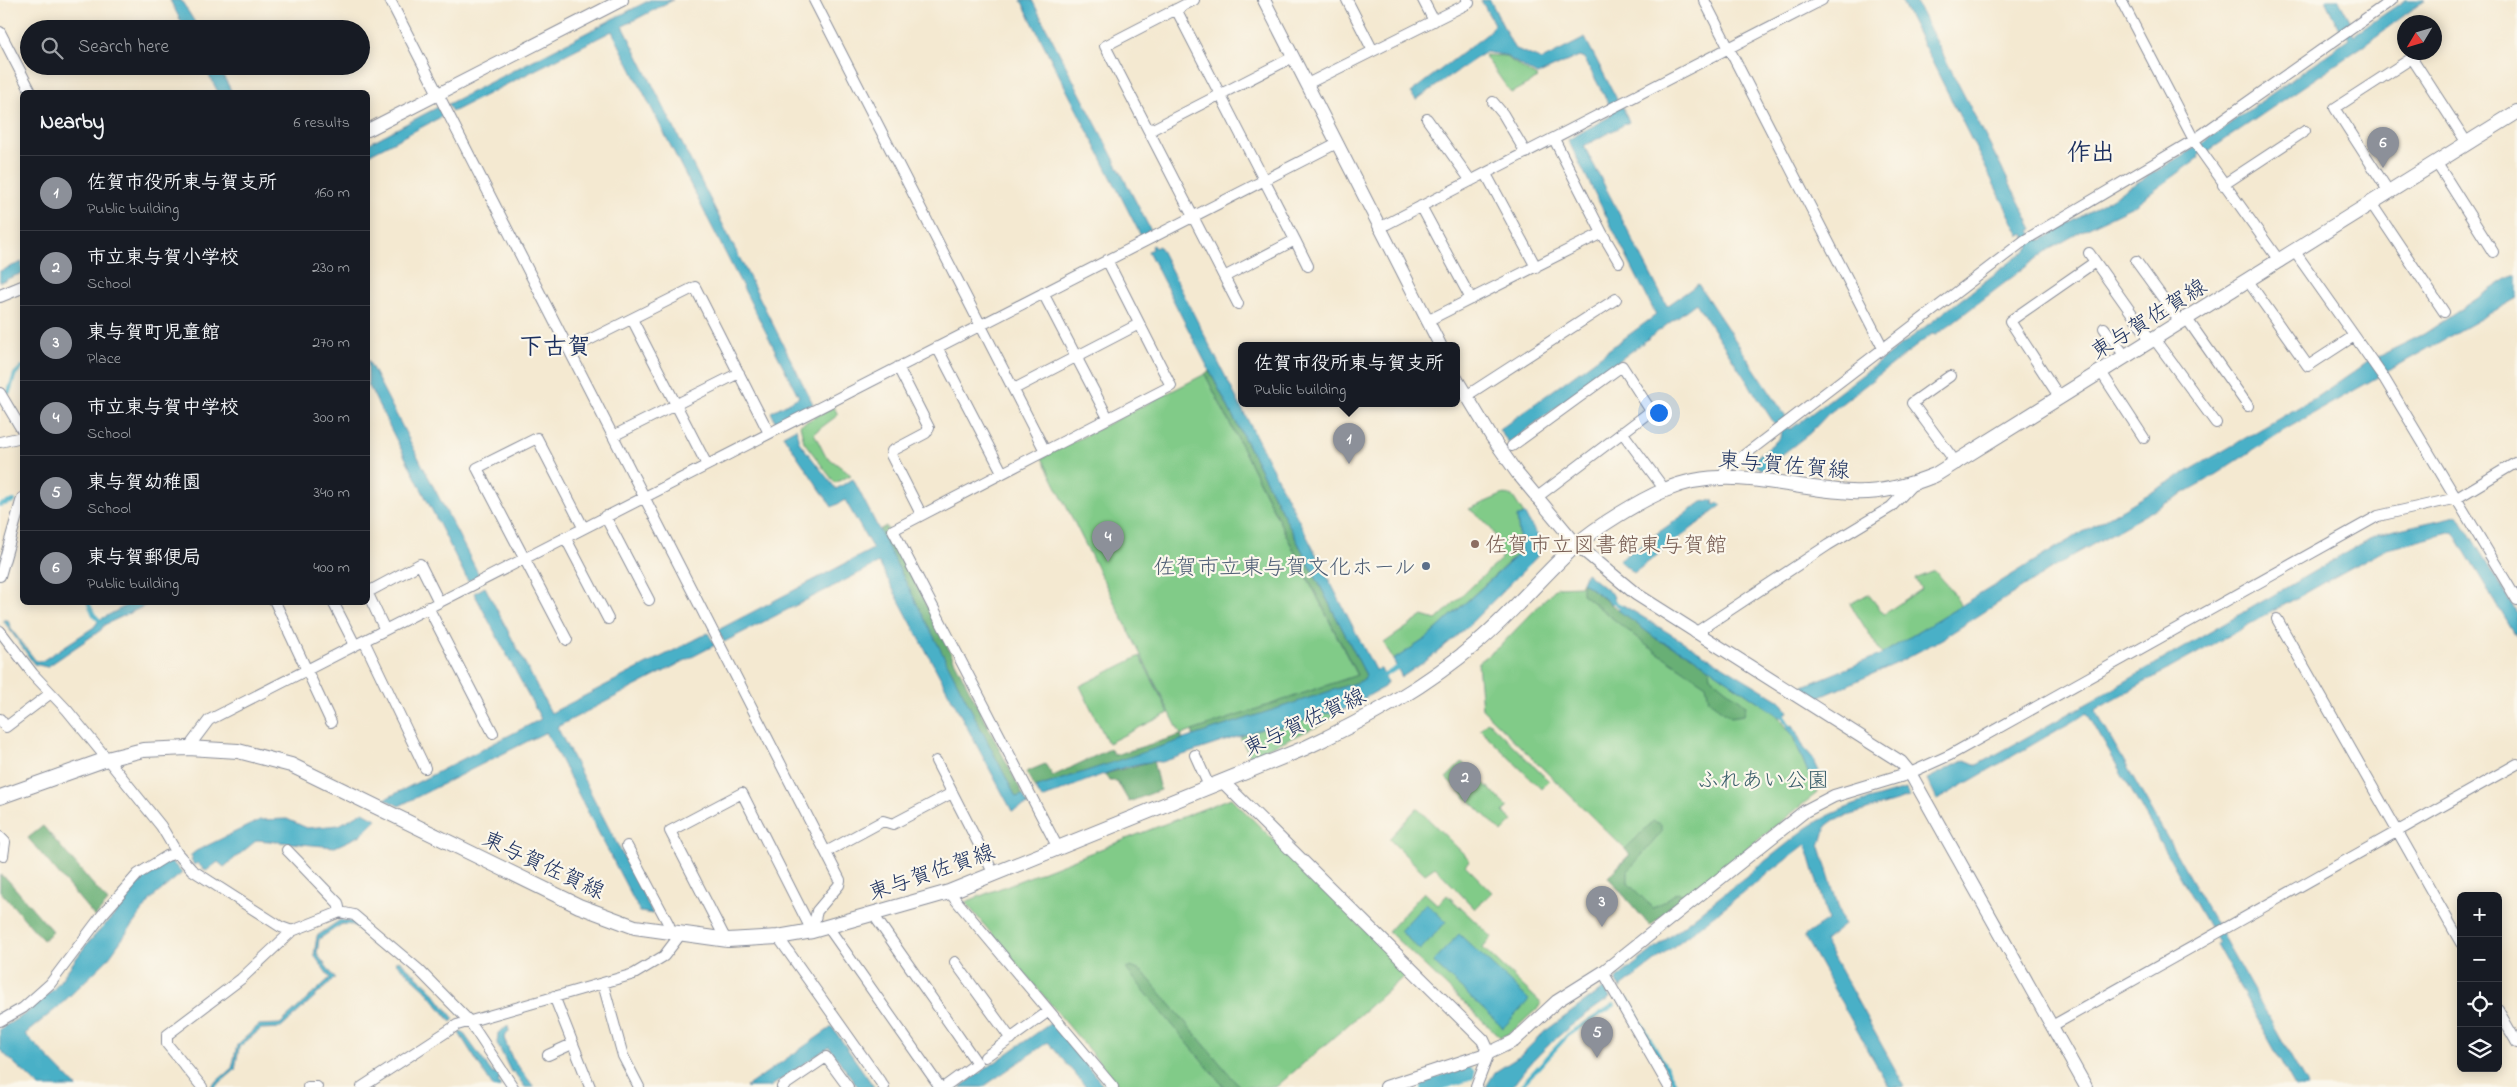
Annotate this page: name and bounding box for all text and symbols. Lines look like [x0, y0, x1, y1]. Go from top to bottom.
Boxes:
north arrow [2397, 15, 2442, 60]
search box [20, 20, 370, 75]
icon: search [38, 34, 66, 62]
text: Search here [78, 34, 169, 61]
text: Nearby [40, 108, 104, 138]
text: 6 results [293, 111, 350, 135]
pin: 6 [2367, 127, 2399, 168]
district label: 作出 [2067, 137, 2115, 172]
text: 佐賀市役所東与賀支所 [87, 170, 277, 197]
text: 1 [53, 181, 59, 205]
text: 160 m [315, 181, 350, 205]
text: Public building [87, 197, 179, 221]
text: 市立東与賀小学校 [87, 245, 239, 272]
text: 2 [52, 256, 60, 280]
text: 230 m [312, 256, 350, 280]
text: School [87, 272, 131, 296]
street label: 東与賀佐賀線 [2085, 272, 2214, 369]
text: 東与賀町児童館 [87, 320, 220, 347]
text: 3 [53, 331, 59, 355]
text: 270 m [312, 331, 350, 355]
district label: 下古賀 [519, 331, 591, 366]
popup [1238, 342, 1460, 407]
text: Place [87, 347, 121, 371]
text: 佐賀市役所東与賀支所 [1254, 351, 1444, 378]
text: Public building [1254, 378, 1346, 402]
text: 市立東与賀中学校 [87, 395, 239, 422]
your location [1646, 400, 1672, 426]
text: 4 [53, 406, 59, 430]
text: 300 m [313, 406, 350, 430]
text: School [87, 422, 131, 446]
pin: 1 [1333, 423, 1365, 464]
street label: 東与賀佐賀線 [1717, 445, 1851, 489]
text: 東与賀幼稚園 [87, 470, 201, 497]
text: 5 [51, 481, 61, 505]
text: 340 m [313, 481, 350, 505]
text: School [87, 497, 131, 521]
pin: 4 [1092, 521, 1124, 562]
place label: 佐賀市立図書館東与賀館 [1485, 531, 1727, 563]
marker: 佐賀市立図書館東与賀館 [1469, 538, 1481, 550]
text: 東与賀郵便局 [87, 545, 201, 572]
place label: 佐賀市立東与賀文化ホール [1153, 553, 1416, 585]
text: 6 [52, 556, 60, 580]
text: 400 m [313, 556, 350, 580]
marker: 佐賀市立東与賀文化ホール [1420, 560, 1432, 572]
text: Public building [87, 572, 179, 596]
street label: 東与賀佐賀線 [1239, 681, 1372, 766]
pin: 2 [1449, 762, 1481, 803]
park label: ふれあい公園 [1697, 766, 1829, 798]
street label: 東与賀佐賀線 [476, 824, 609, 909]
street label: 東与賀佐賀線 [864, 837, 1000, 910]
pin: 3 [1586, 886, 1618, 927]
map controls [2457, 892, 2502, 1072]
button: + [2457, 892, 2502, 937]
button: − [2457, 937, 2502, 982]
button: locate [2457, 982, 2502, 1027]
pin: 5 [1581, 1017, 1613, 1058]
button: layers [2457, 1027, 2502, 1072]

